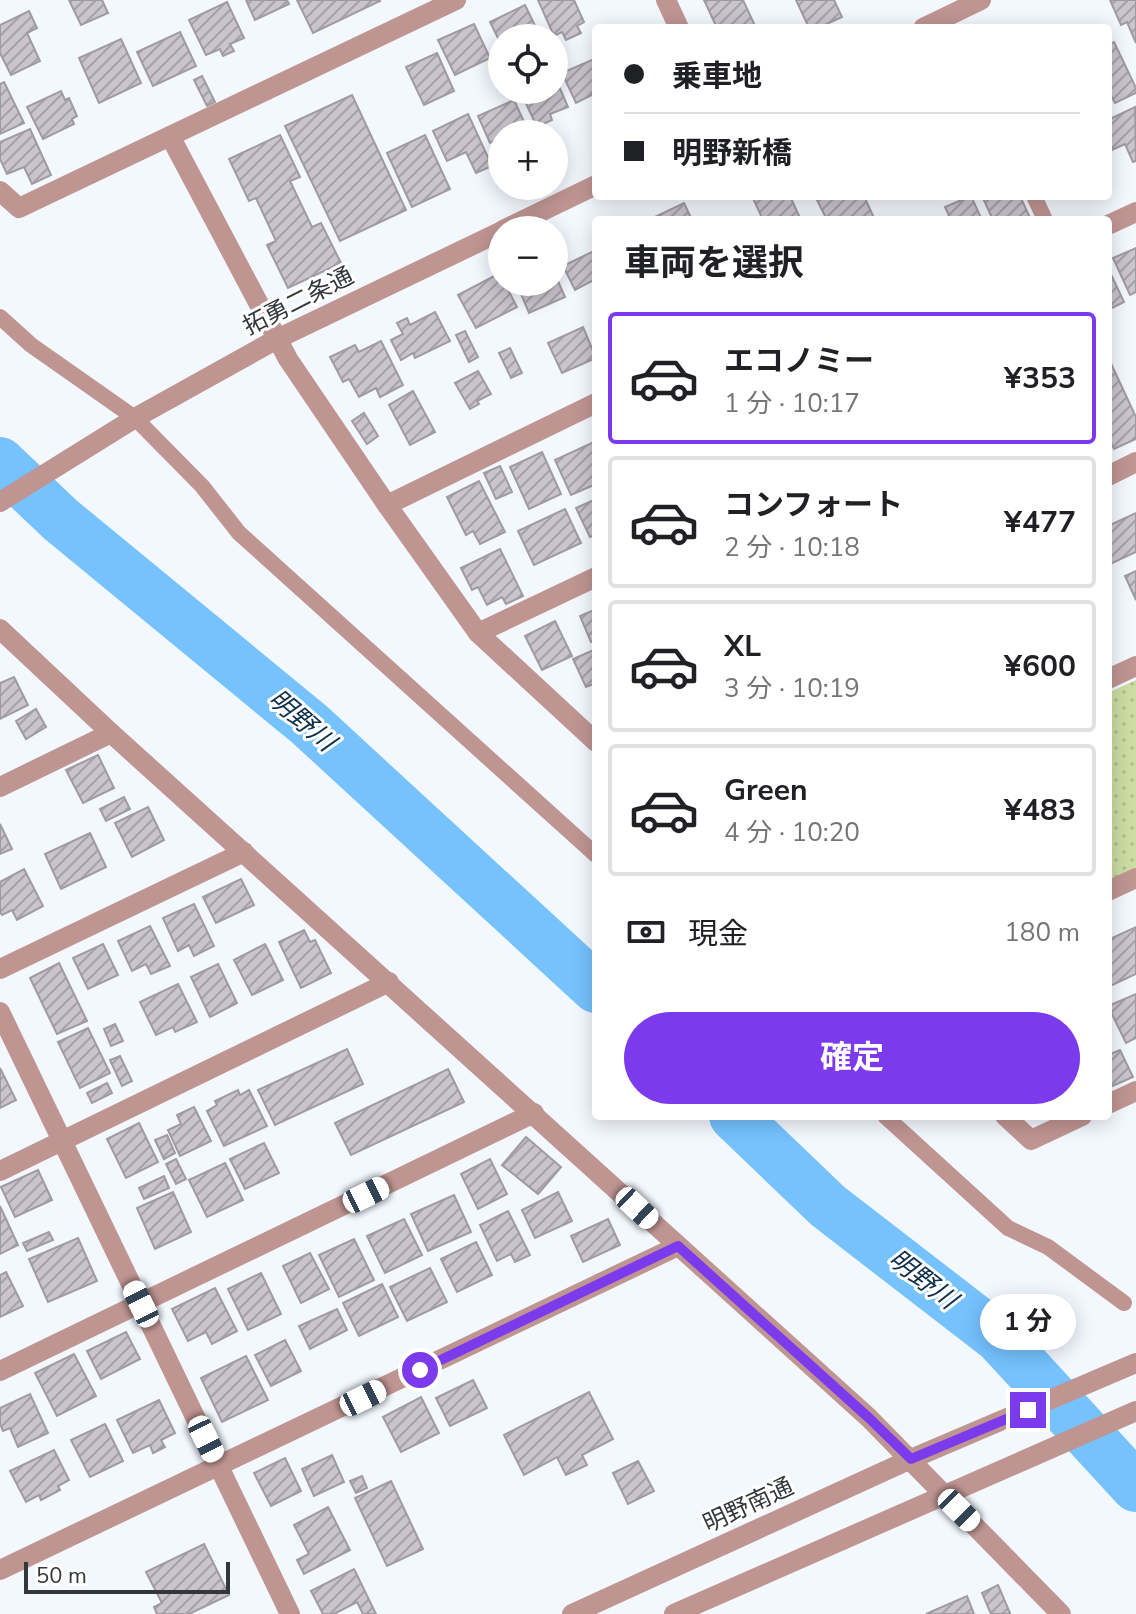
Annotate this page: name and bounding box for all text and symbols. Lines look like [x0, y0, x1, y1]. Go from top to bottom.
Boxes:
map controls [488, 24, 568, 296]
button: locate [488, 24, 568, 104]
text: 乗車地 [672, 56, 762, 97]
button: + [488, 120, 568, 200]
text: 明野新橋 [672, 133, 792, 174]
button: − [488, 216, 568, 296]
text: 車両を選択 [624, 239, 804, 288]
street label: 拓勇二条通 [237, 260, 359, 342]
text: エコノミー [724, 341, 874, 382]
icon: car [628, 342, 700, 414]
text: ¥353 [1004, 358, 1076, 399]
text: 1 分 · 10:17 [724, 386, 860, 421]
text: コンフォート [724, 485, 903, 526]
icon: car [628, 486, 700, 558]
text: ¥477 [1004, 502, 1076, 543]
text: 2 分 · 10:18 [724, 530, 860, 565]
text: XL [724, 626, 761, 667]
icon: car [628, 630, 700, 702]
text: ¥600 [1004, 646, 1076, 687]
text: 3 分 · 10:19 [724, 671, 860, 706]
water label: 明野川 [261, 682, 345, 761]
text: Green [724, 770, 808, 811]
icon: car [628, 774, 700, 846]
text: ¥483 [1004, 790, 1076, 831]
text: 4 分 · 10:20 [724, 815, 860, 850]
icon: cash [624, 910, 668, 954]
text: 現金 [688, 914, 748, 955]
text: 180 m [1004, 915, 1080, 950]
button: 確定 [624, 1012, 1080, 1104]
car [339, 1174, 393, 1216]
car [611, 1183, 663, 1233]
water label: 明野川 [881, 1242, 967, 1319]
car [120, 1277, 162, 1331]
callout: 1 分 [980, 1294, 1076, 1350]
text: 1 分 [1004, 1304, 1052, 1339]
route start [402, 1352, 438, 1388]
car [336, 1377, 390, 1419]
route end [1010, 1392, 1046, 1428]
car [185, 1412, 227, 1466]
street label: 明野南通 [698, 1470, 798, 1540]
car [934, 1485, 984, 1535]
scale bar [24, 1558, 230, 1594]
text: 50 m [36, 1561, 87, 1591]

